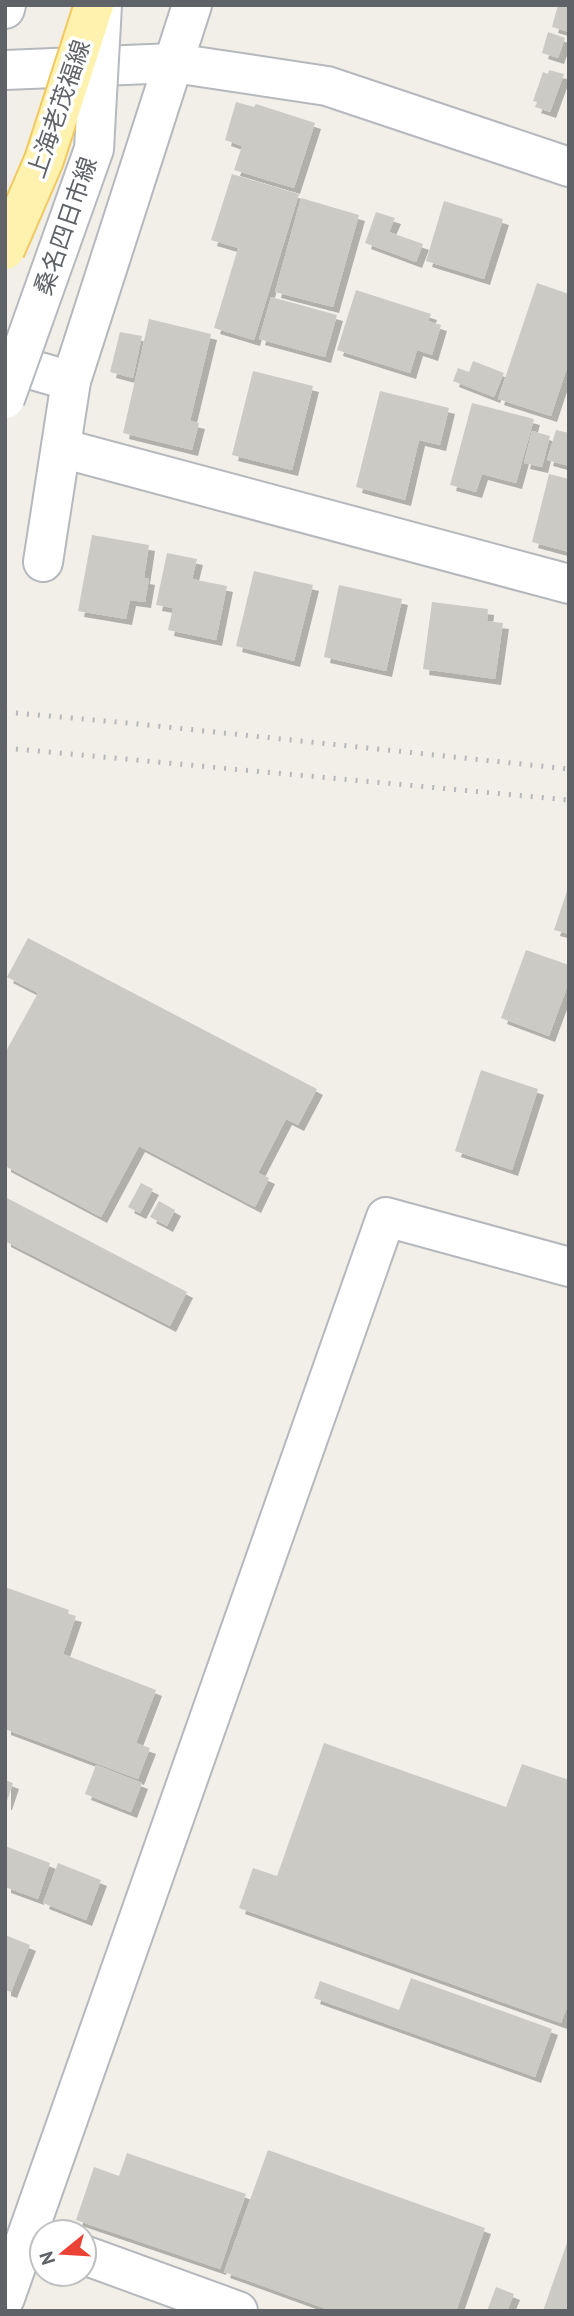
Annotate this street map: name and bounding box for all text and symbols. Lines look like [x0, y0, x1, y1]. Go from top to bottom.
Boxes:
street label: 上海老茂福線 [20, 36, 97, 182]
street label: 桑名四日市線 [27, 153, 104, 299]
north arrow [28, 2218, 98, 2288]
text: N [33, 2249, 60, 2268]

